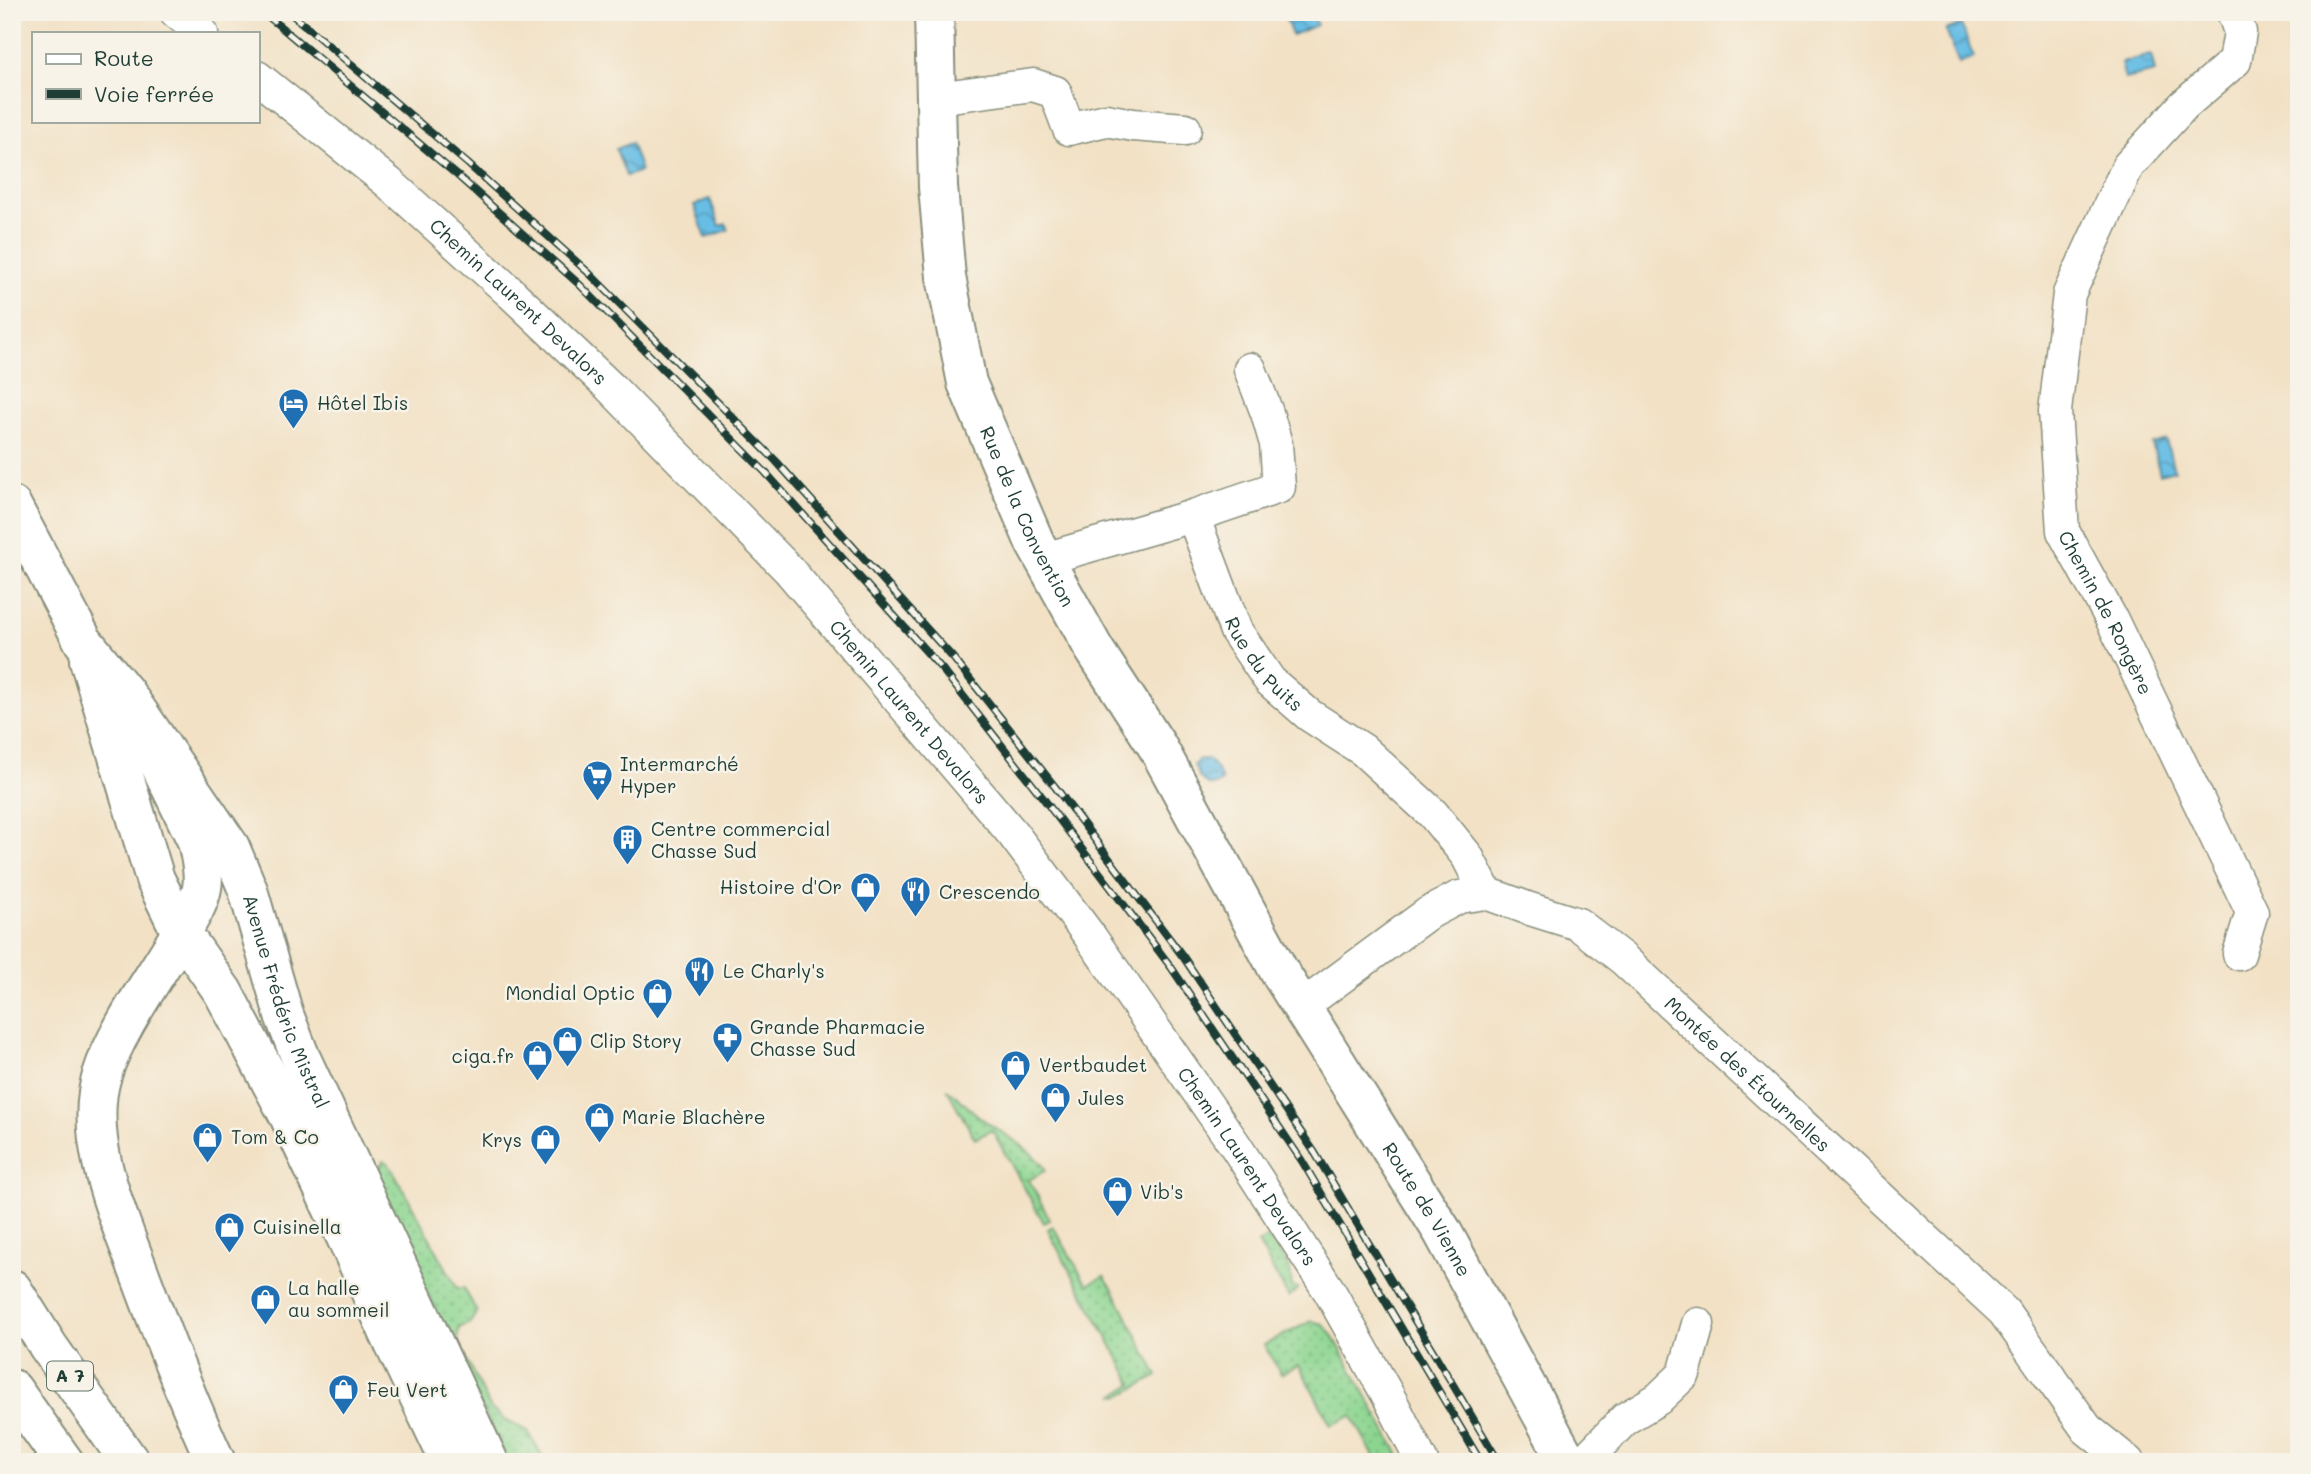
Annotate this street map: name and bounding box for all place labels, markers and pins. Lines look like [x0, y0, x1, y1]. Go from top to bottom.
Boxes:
hotel icon: Hôtel Ibis [277, 386, 311, 430]
place label: Hôtel Ibis [317, 390, 408, 415]
place label: Intermarché Hyper [620, 751, 739, 798]
supermarket icon: Intermarché Hyper [580, 758, 614, 802]
place label: Centre commercial Chasse Sud [651, 816, 830, 863]
building icon: Centre commercial Chasse Sud [611, 823, 645, 867]
shop icon: Histoire d'Or [848, 870, 882, 914]
place label: Histoire d'Or [720, 874, 842, 899]
restaurant icon: Crescendo [899, 875, 933, 919]
place label: Crescendo [939, 879, 1040, 904]
restaurant icon: Le Charly's [683, 954, 717, 998]
place label: Le Charly's [723, 958, 825, 983]
shop icon: Mondial Optic [641, 976, 675, 1020]
place label: Mondial Optic [505, 980, 635, 1005]
place label: Grande Pharmacie Chasse Sud [750, 1014, 925, 1061]
pharmacy icon: Grande Pharmacie Chasse Sud [710, 1021, 744, 1065]
shop icon: Clip Story [550, 1024, 584, 1068]
place label: Clip Story [590, 1028, 682, 1053]
shop icon: ciga.fr [520, 1039, 554, 1083]
place label: ciga.fr [452, 1043, 514, 1068]
shop icon: Vertbaudet [999, 1048, 1033, 1092]
place label: Vertbaudet [1039, 1052, 1147, 1077]
shop icon: Jules [1038, 1081, 1072, 1125]
place label: Jules [1078, 1085, 1125, 1110]
shop icon: Marie Blachère [582, 1100, 616, 1144]
place label: Marie Blachère [622, 1104, 766, 1129]
shop icon: Tom & Co [191, 1120, 225, 1164]
shop icon: Krys [528, 1123, 562, 1167]
place label: Tom & Co [231, 1124, 319, 1149]
place label: Krys [482, 1127, 522, 1152]
shop icon: Vib's [1100, 1175, 1134, 1219]
place label: Vib's [1140, 1179, 1184, 1204]
shop icon: Cuisinella [213, 1210, 247, 1254]
place label: Cuisinella [253, 1214, 341, 1239]
place label: La halle au sommeil [288, 1275, 389, 1322]
shop icon: La halle au sommeil [248, 1282, 282, 1326]
shop icon: Feu Vert [327, 1373, 361, 1417]
place label: Feu Vert [367, 1377, 448, 1402]

